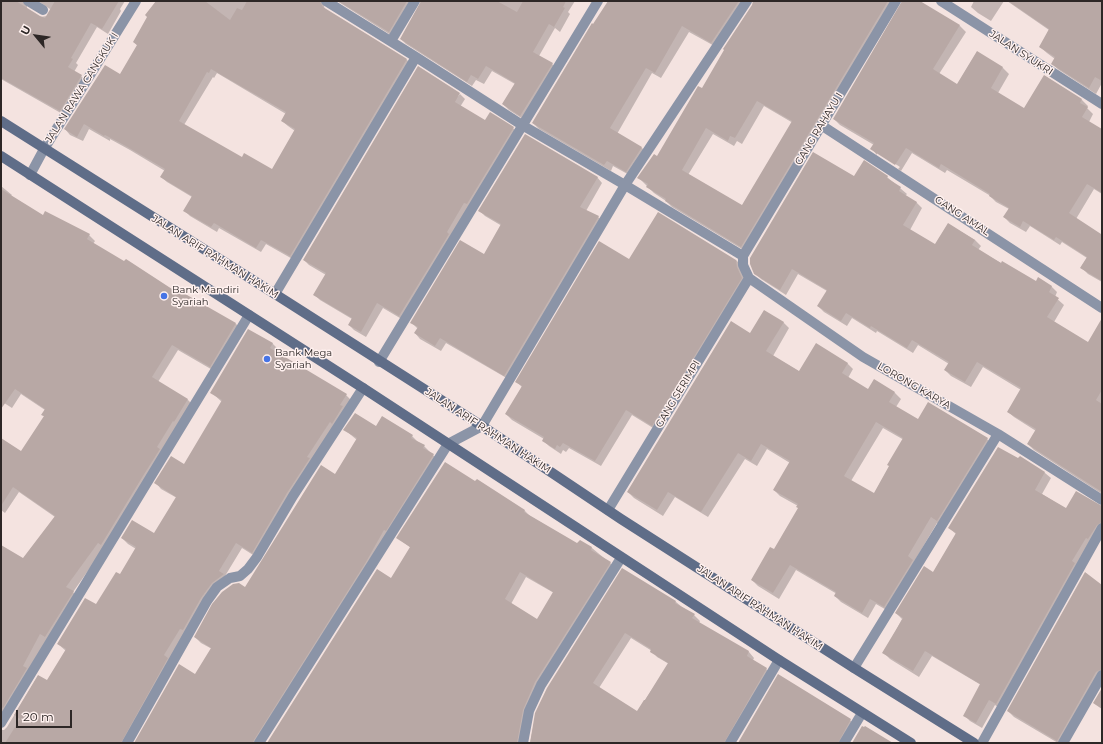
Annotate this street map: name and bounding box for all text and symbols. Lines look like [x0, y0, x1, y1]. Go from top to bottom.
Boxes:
north arrow [16, 16, 56, 56]
text: U [17, 23, 34, 37]
street label: JALAN SYUKRI [987, 28, 1055, 78]
street label: JALAN RAWA CANGKUK I [43, 31, 121, 145]
street label: GANG RAHAYU I [793, 91, 845, 167]
street label: GANG AMAL [932, 194, 992, 238]
street label: JALAN ARIF RAHMAN HAKIM [149, 213, 281, 301]
place label: Bank Mandiri Syariah [172, 284, 239, 308]
marker: Bank Mandiri Syariah [159, 291, 169, 301]
place label: Bank Mega Syariah [275, 347, 332, 370]
marker: Bank Mega Syariah [262, 354, 272, 364]
street label: GANG SERIMPI [653, 358, 703, 430]
street label: LORONG KARYA [875, 360, 953, 412]
street label: JALAN ARIF RAHMAN HAKIM [423, 386, 553, 476]
street label: JALAN ARIF RAHMAN HAKIM [695, 563, 825, 653]
scale bar [18, 702, 74, 728]
text: 20 m [23, 709, 54, 724]

